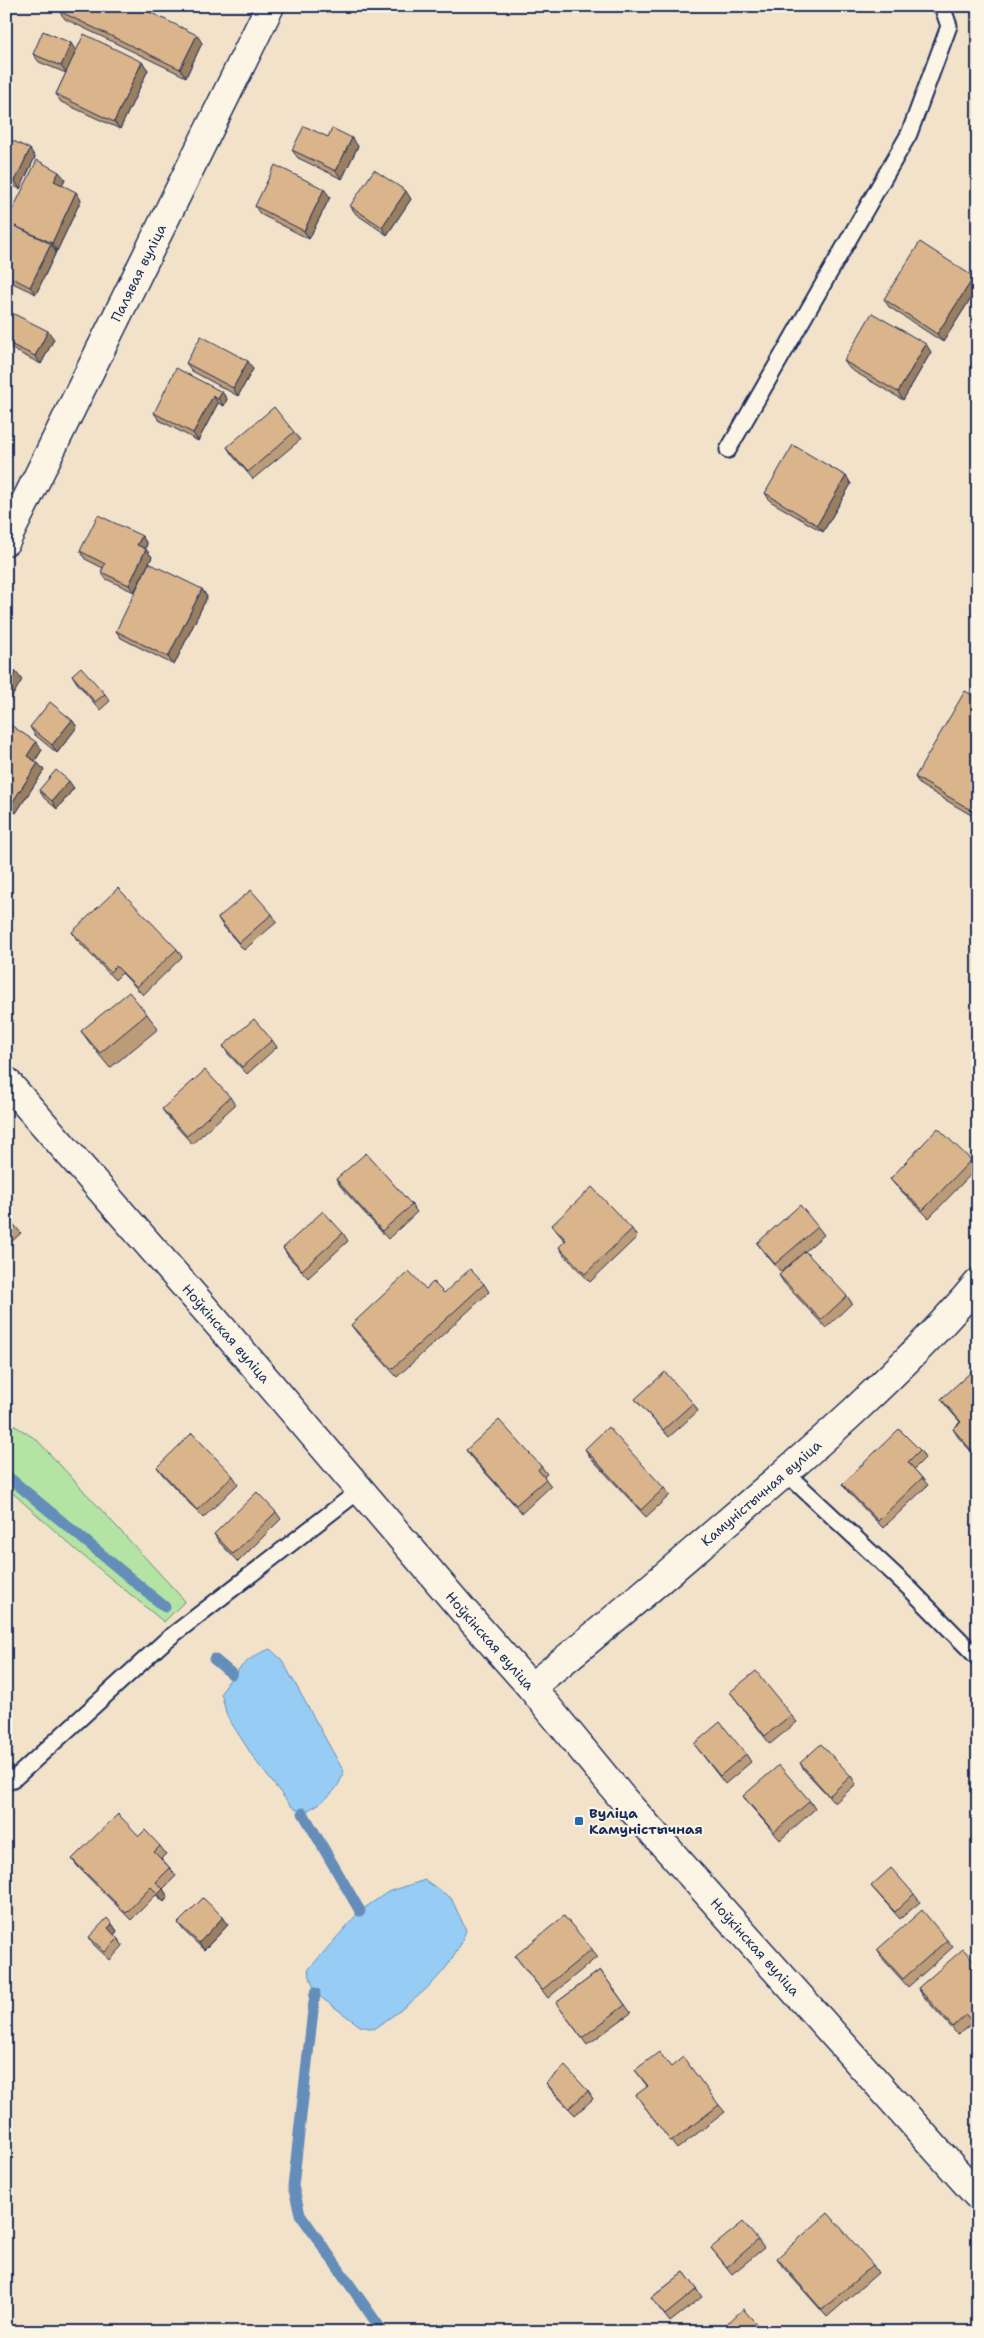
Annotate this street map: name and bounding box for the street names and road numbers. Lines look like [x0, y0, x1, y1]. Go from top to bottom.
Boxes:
street label: Палявая вуліца [107, 221, 170, 325]
street label: Ноўкінская вуліца [178, 1280, 274, 1387]
street label: Камуністычная вуліца [697, 1436, 825, 1550]
street label: Ноўкінская вуліца [442, 1588, 539, 1694]
street label: Ноўкінская вуліца [707, 1894, 804, 2000]

